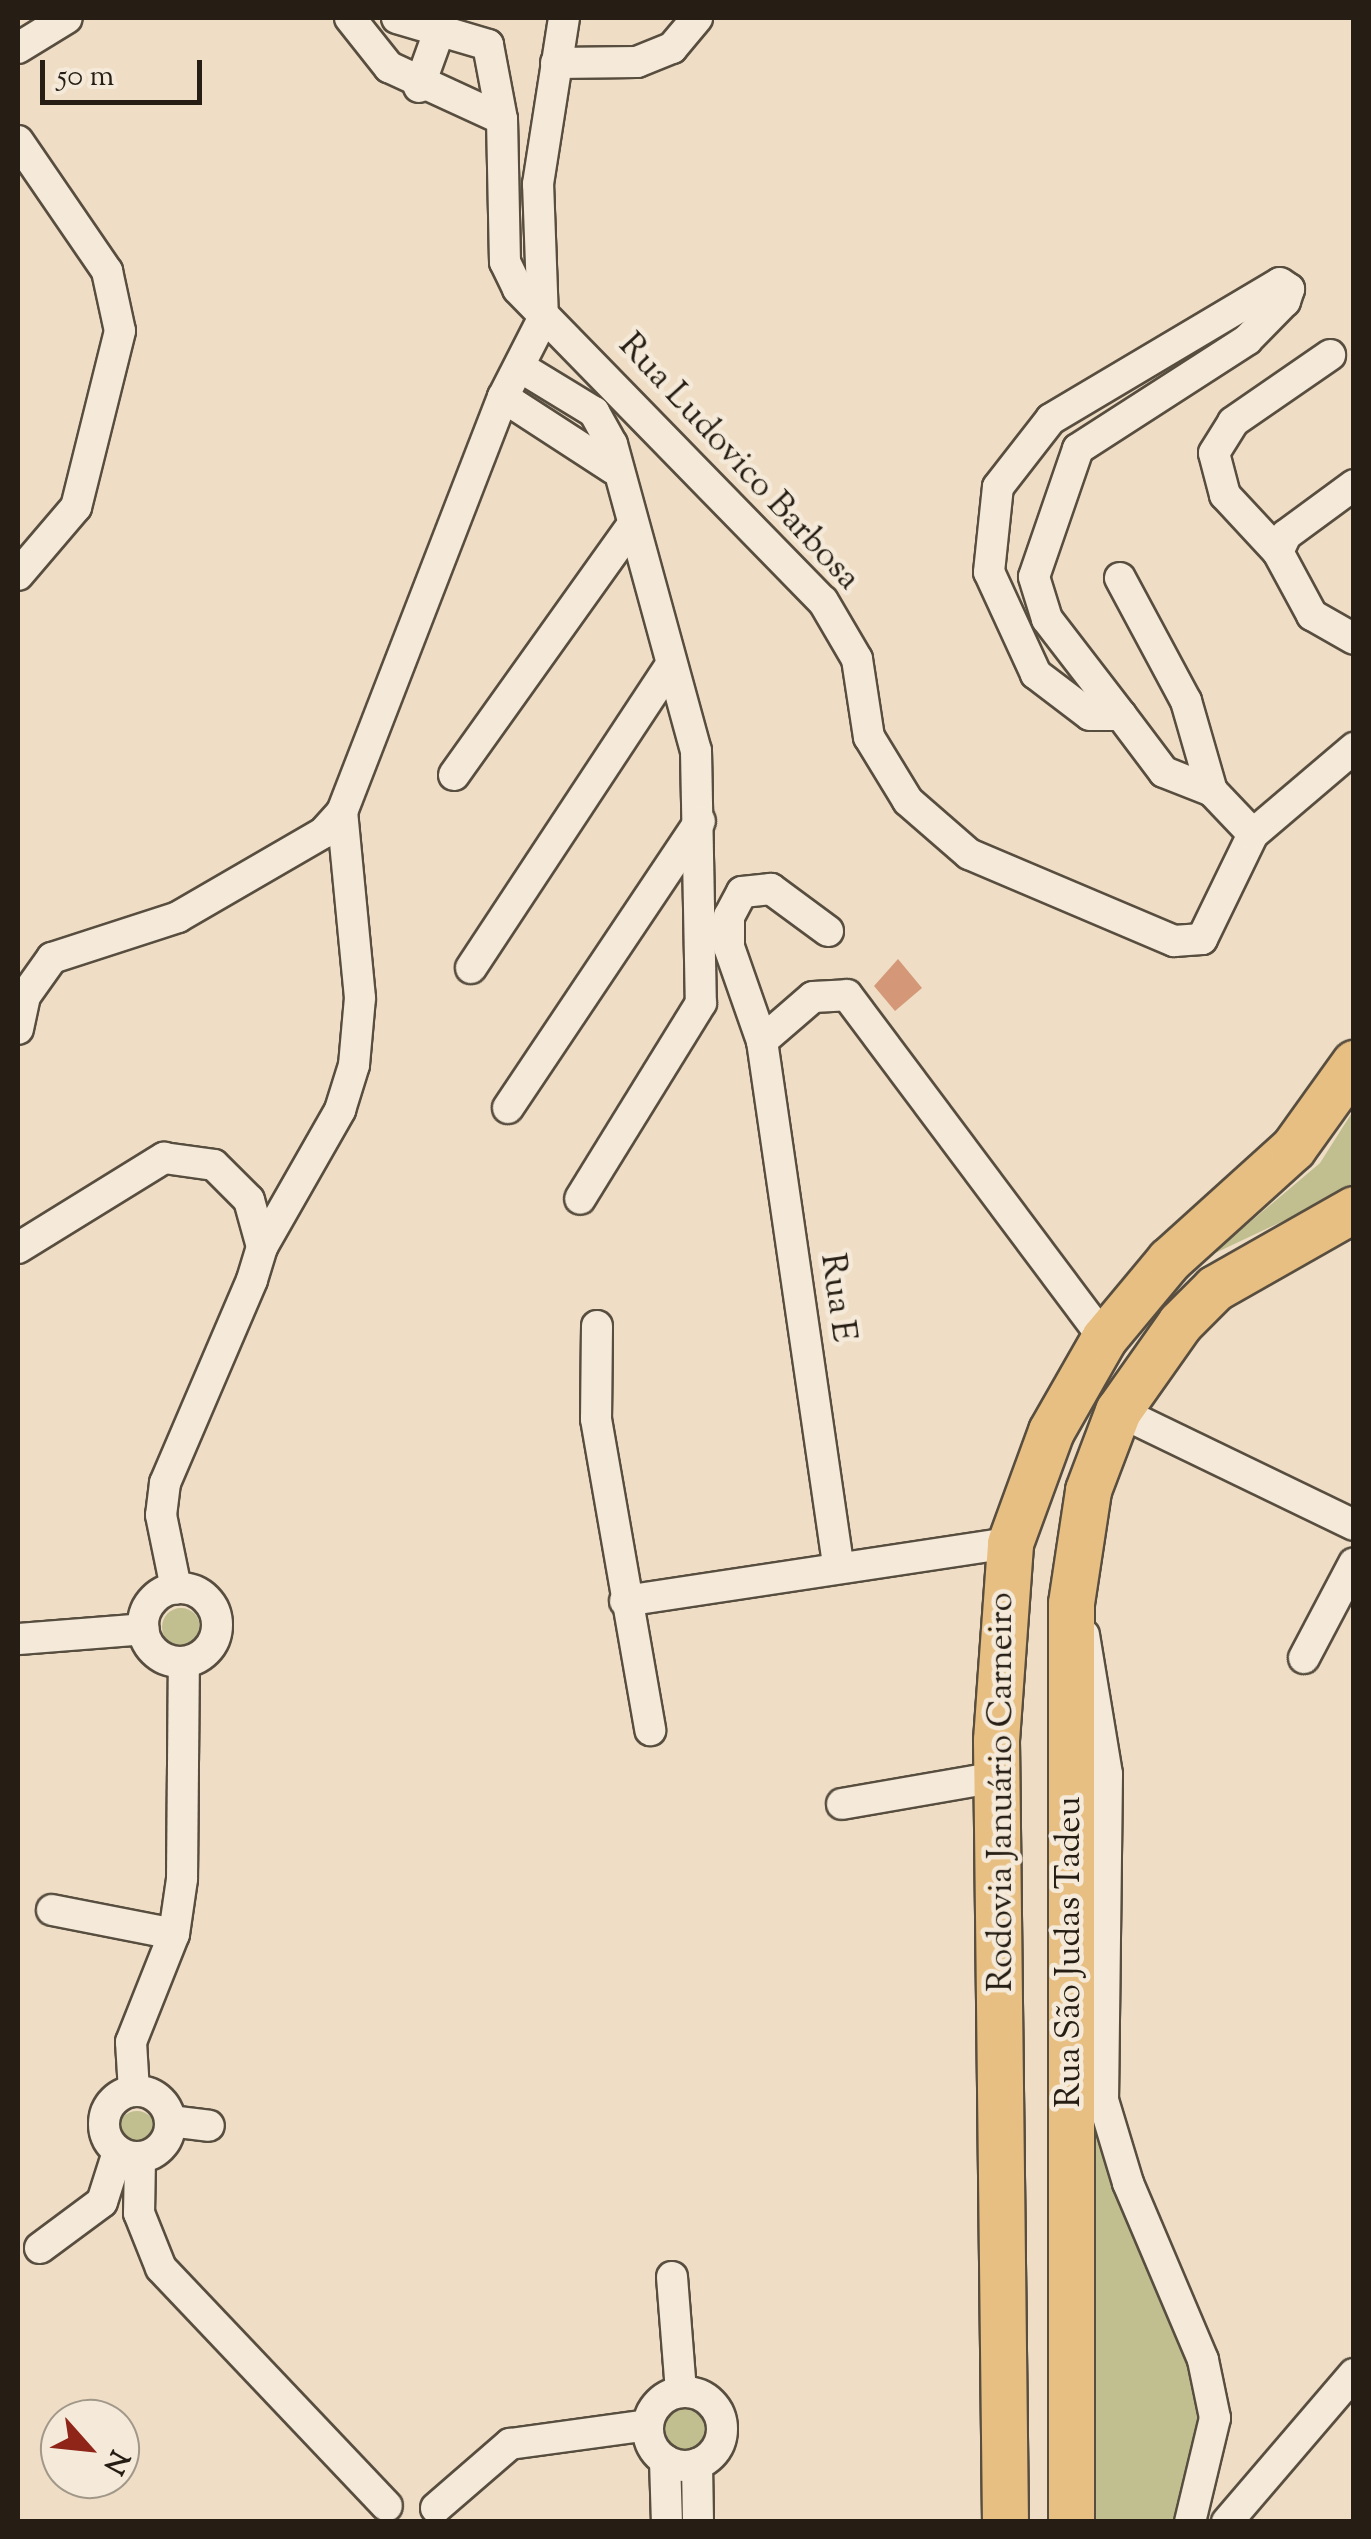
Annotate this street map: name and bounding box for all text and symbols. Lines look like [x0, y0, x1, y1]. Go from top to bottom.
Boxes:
scale bar [45, 40, 208, 102]
text: 50 m [57, 56, 114, 99]
street label: Rua Ludovico Barbosa [608, 326, 868, 600]
street label: Rua E [809, 1251, 863, 1345]
street label: Rodovia Januário Carneiro [982, 1592, 1024, 1992]
street label: Rua São Judas Tadeu [1050, 1796, 1092, 2108]
north arrow [40, 2399, 140, 2499]
text: N [92, 2443, 138, 2481]

